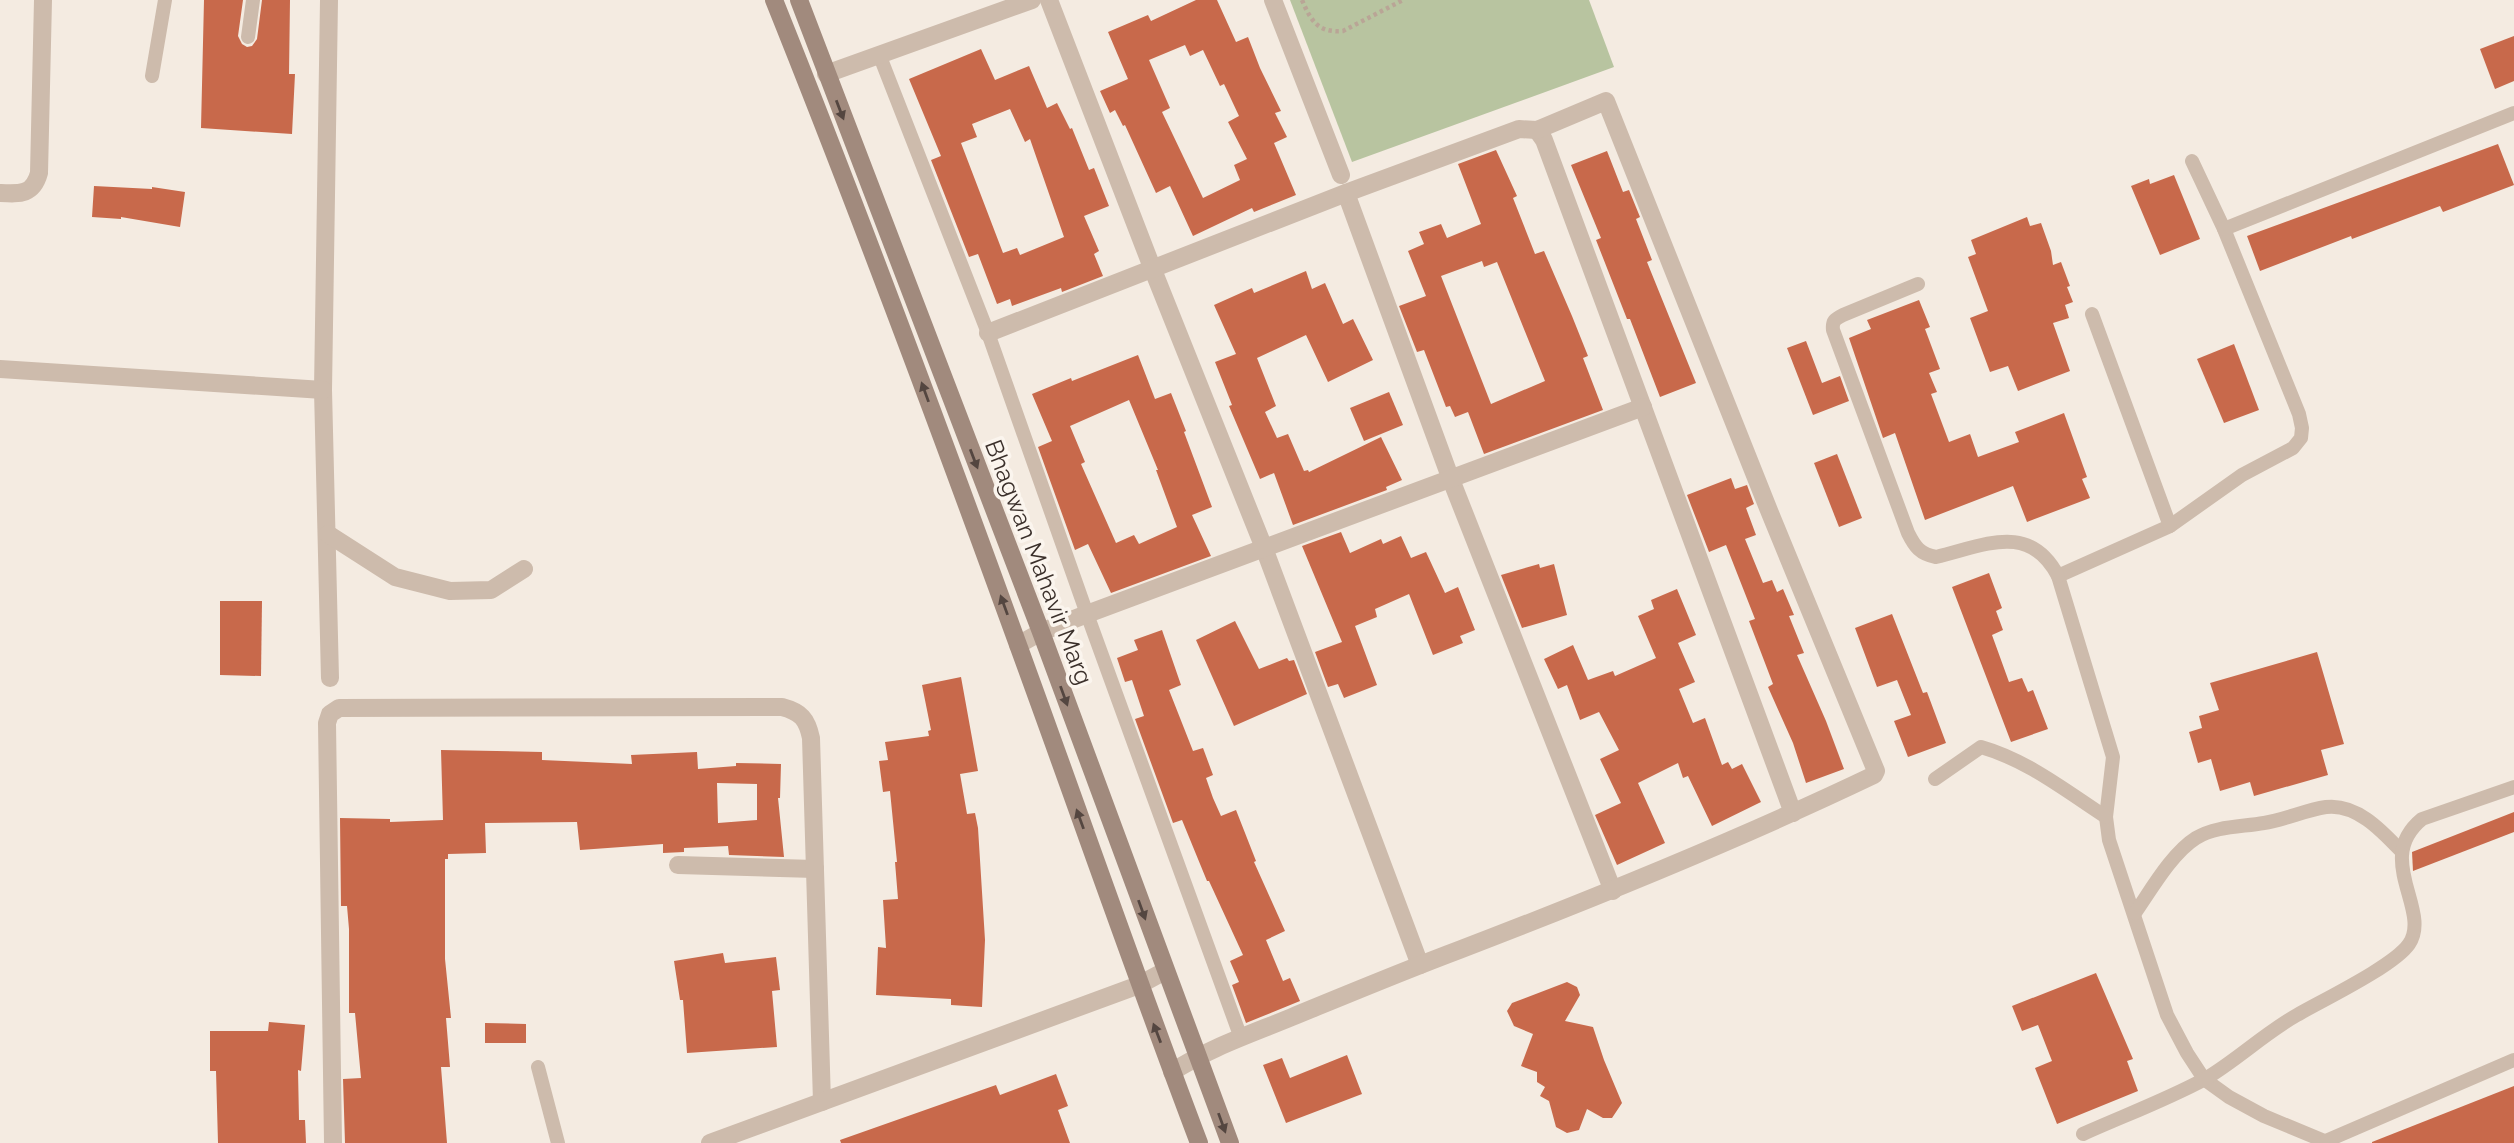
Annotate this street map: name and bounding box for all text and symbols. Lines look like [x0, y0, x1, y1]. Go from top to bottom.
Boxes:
one-way arrow [834, 99, 845, 120]
one-way arrow [919, 381, 930, 402]
street label: Bhagwan Mahavir Marg [979, 435, 1099, 689]
one-way arrow [969, 449, 980, 470]
one-way arrow [998, 595, 1009, 616]
one-way arrow [1058, 686, 1069, 707]
one-way arrow [1074, 809, 1085, 830]
one-way arrow [1137, 899, 1148, 920]
one-way arrow [1152, 1023, 1163, 1044]
one-way arrow [1217, 1112, 1228, 1133]

